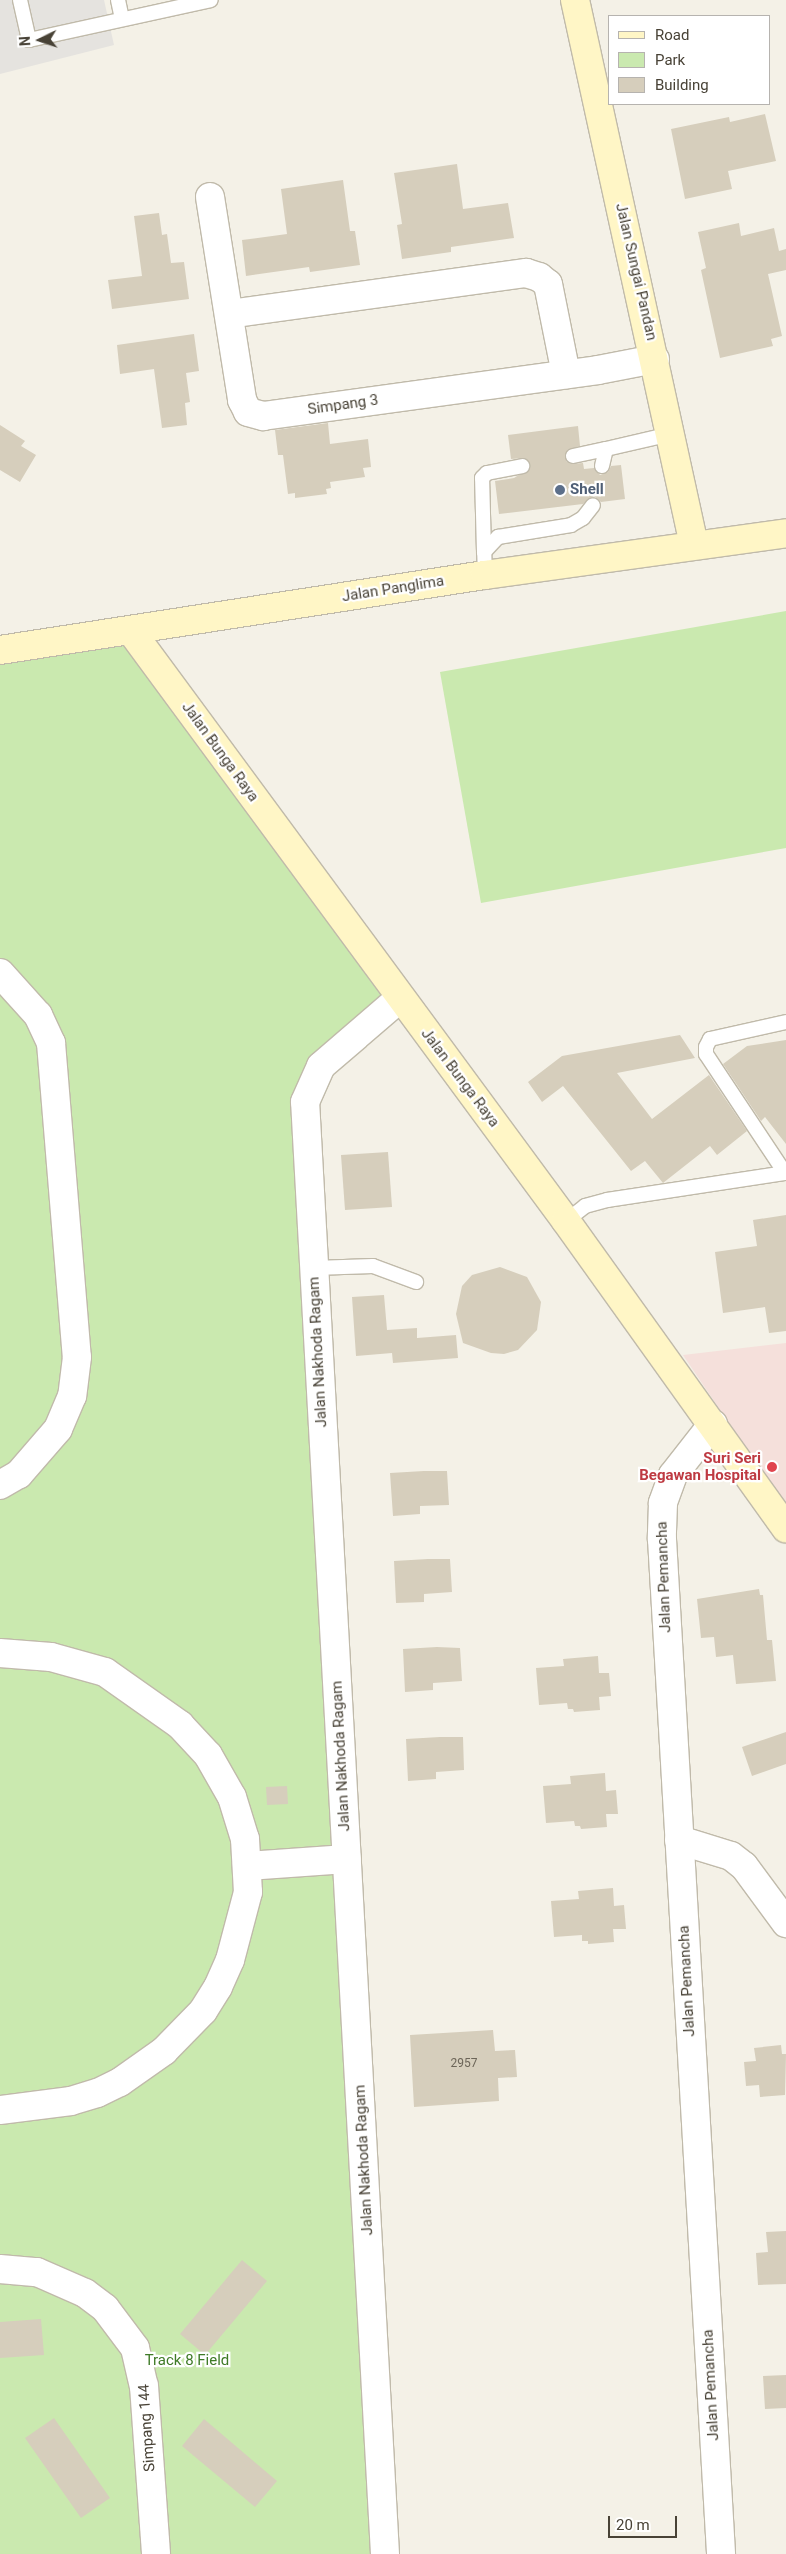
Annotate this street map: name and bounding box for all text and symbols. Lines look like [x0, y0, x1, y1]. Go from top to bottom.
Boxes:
north arrow [15, 15, 65, 65]
legend [608, 15, 771, 105]
text: Road [655, 26, 689, 44]
text: N [17, 36, 33, 47]
text: Park [655, 51, 685, 69]
text: Building [655, 76, 709, 94]
street label: Jalan Sungai Pandan [611, 202, 661, 342]
street label: Simpang 3 [307, 391, 379, 419]
place label: Shell [570, 481, 604, 499]
marker: Shell [554, 484, 566, 496]
street label: Jalan Panglima [341, 572, 445, 606]
street label: Jalan Bunga Raya [178, 699, 262, 805]
street label: Jalan Bunga Raya [417, 1025, 503, 1131]
street label: Jalan Nakhoda Ragam [305, 1276, 331, 1428]
place label: Suri Seri Begawan Hospital [639, 1449, 761, 1484]
marker: Suri Seri Begawan Hospital [765, 1460, 779, 1474]
street label: Jalan Pemancha [653, 1521, 675, 1633]
street label: Jalan Nakhoda Ragam [328, 1680, 354, 1832]
street label: Jalan Pemancha [675, 1925, 699, 2037]
house number: 2957 [451, 2057, 477, 2071]
street label: Jalan Nakhoda Ragam [351, 2084, 377, 2236]
street label: Jalan Pemancha [699, 2329, 723, 2441]
park label: Track 8 Field [145, 2352, 229, 2370]
street label: Simpang 144 [135, 2383, 159, 2473]
scale bar [611, 2506, 680, 2538]
text: 20 m [616, 2516, 650, 2534]

